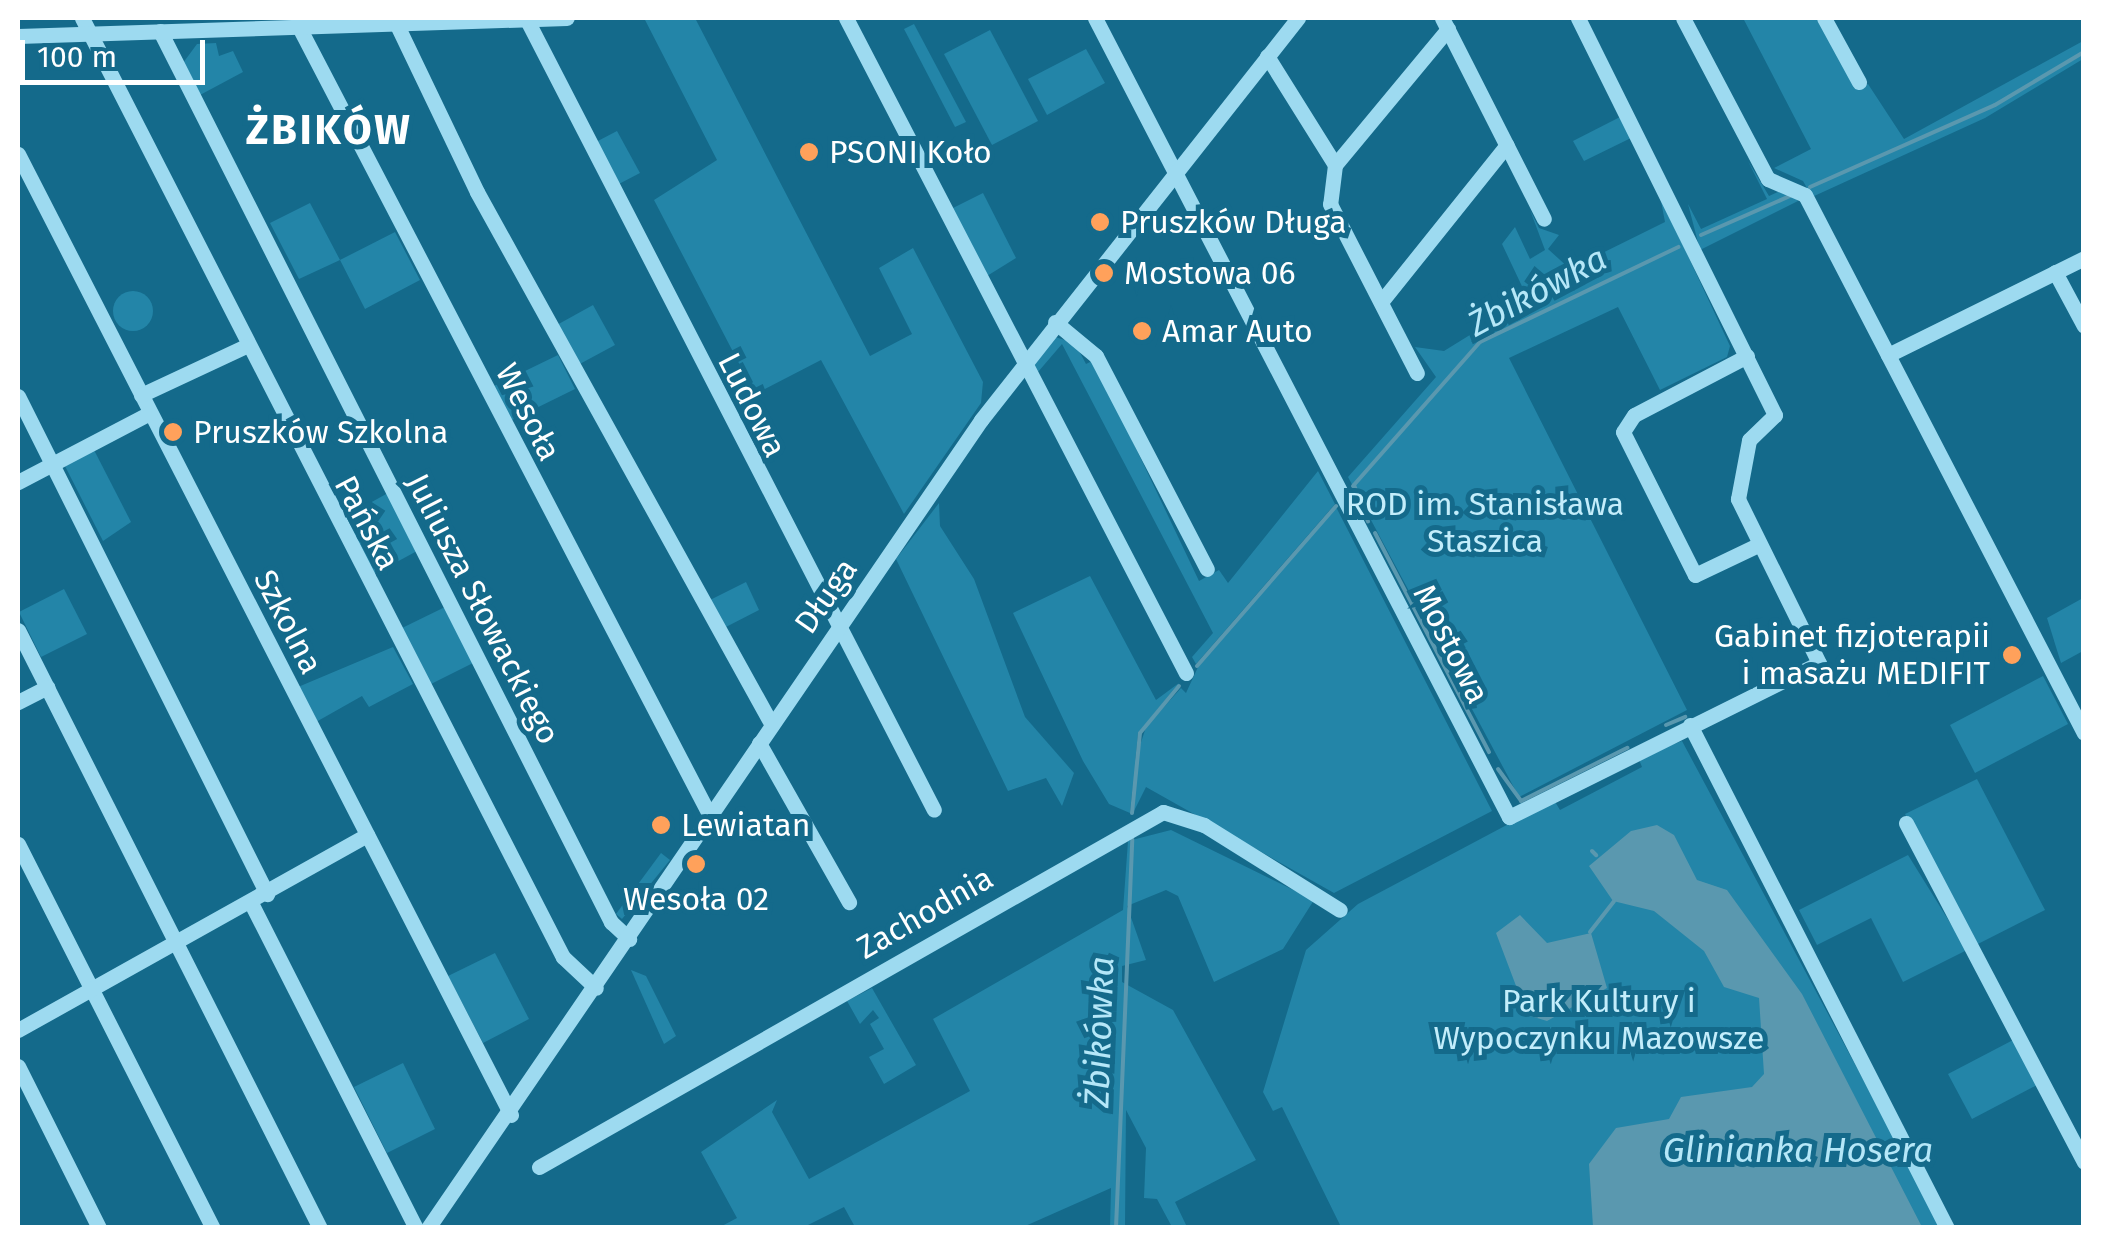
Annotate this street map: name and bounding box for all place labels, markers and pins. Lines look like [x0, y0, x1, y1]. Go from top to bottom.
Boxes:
place label: PSONI Koło [829, 133, 992, 171]
marker: PSONI Koło [798, 141, 820, 163]
place label: Pruszków Długa [1120, 203, 1347, 241]
marker: Pruszków Długa [1089, 211, 1111, 233]
place label: Mostowa 06 [1124, 254, 1296, 292]
marker: Mostowa 06 [1093, 262, 1115, 284]
place label: Amar Auto [1162, 312, 1313, 350]
marker: Amar Auto [1131, 320, 1153, 342]
place label: Pruszków Szkolna [193, 413, 448, 451]
marker: Pruszków Szkolna [162, 421, 184, 443]
place label: Gabinet fizjoterapii i masażu MEDIFIT [1714, 618, 1990, 693]
marker: Gabinet fizjoterapii i masażu MEDIFIT [1999, 642, 2025, 668]
place label: Lewiatan [681, 806, 810, 844]
marker: Lewiatan [650, 814, 672, 836]
marker: Wesoła 02 [685, 853, 707, 875]
place label: Wesoła 02 [623, 880, 769, 918]

